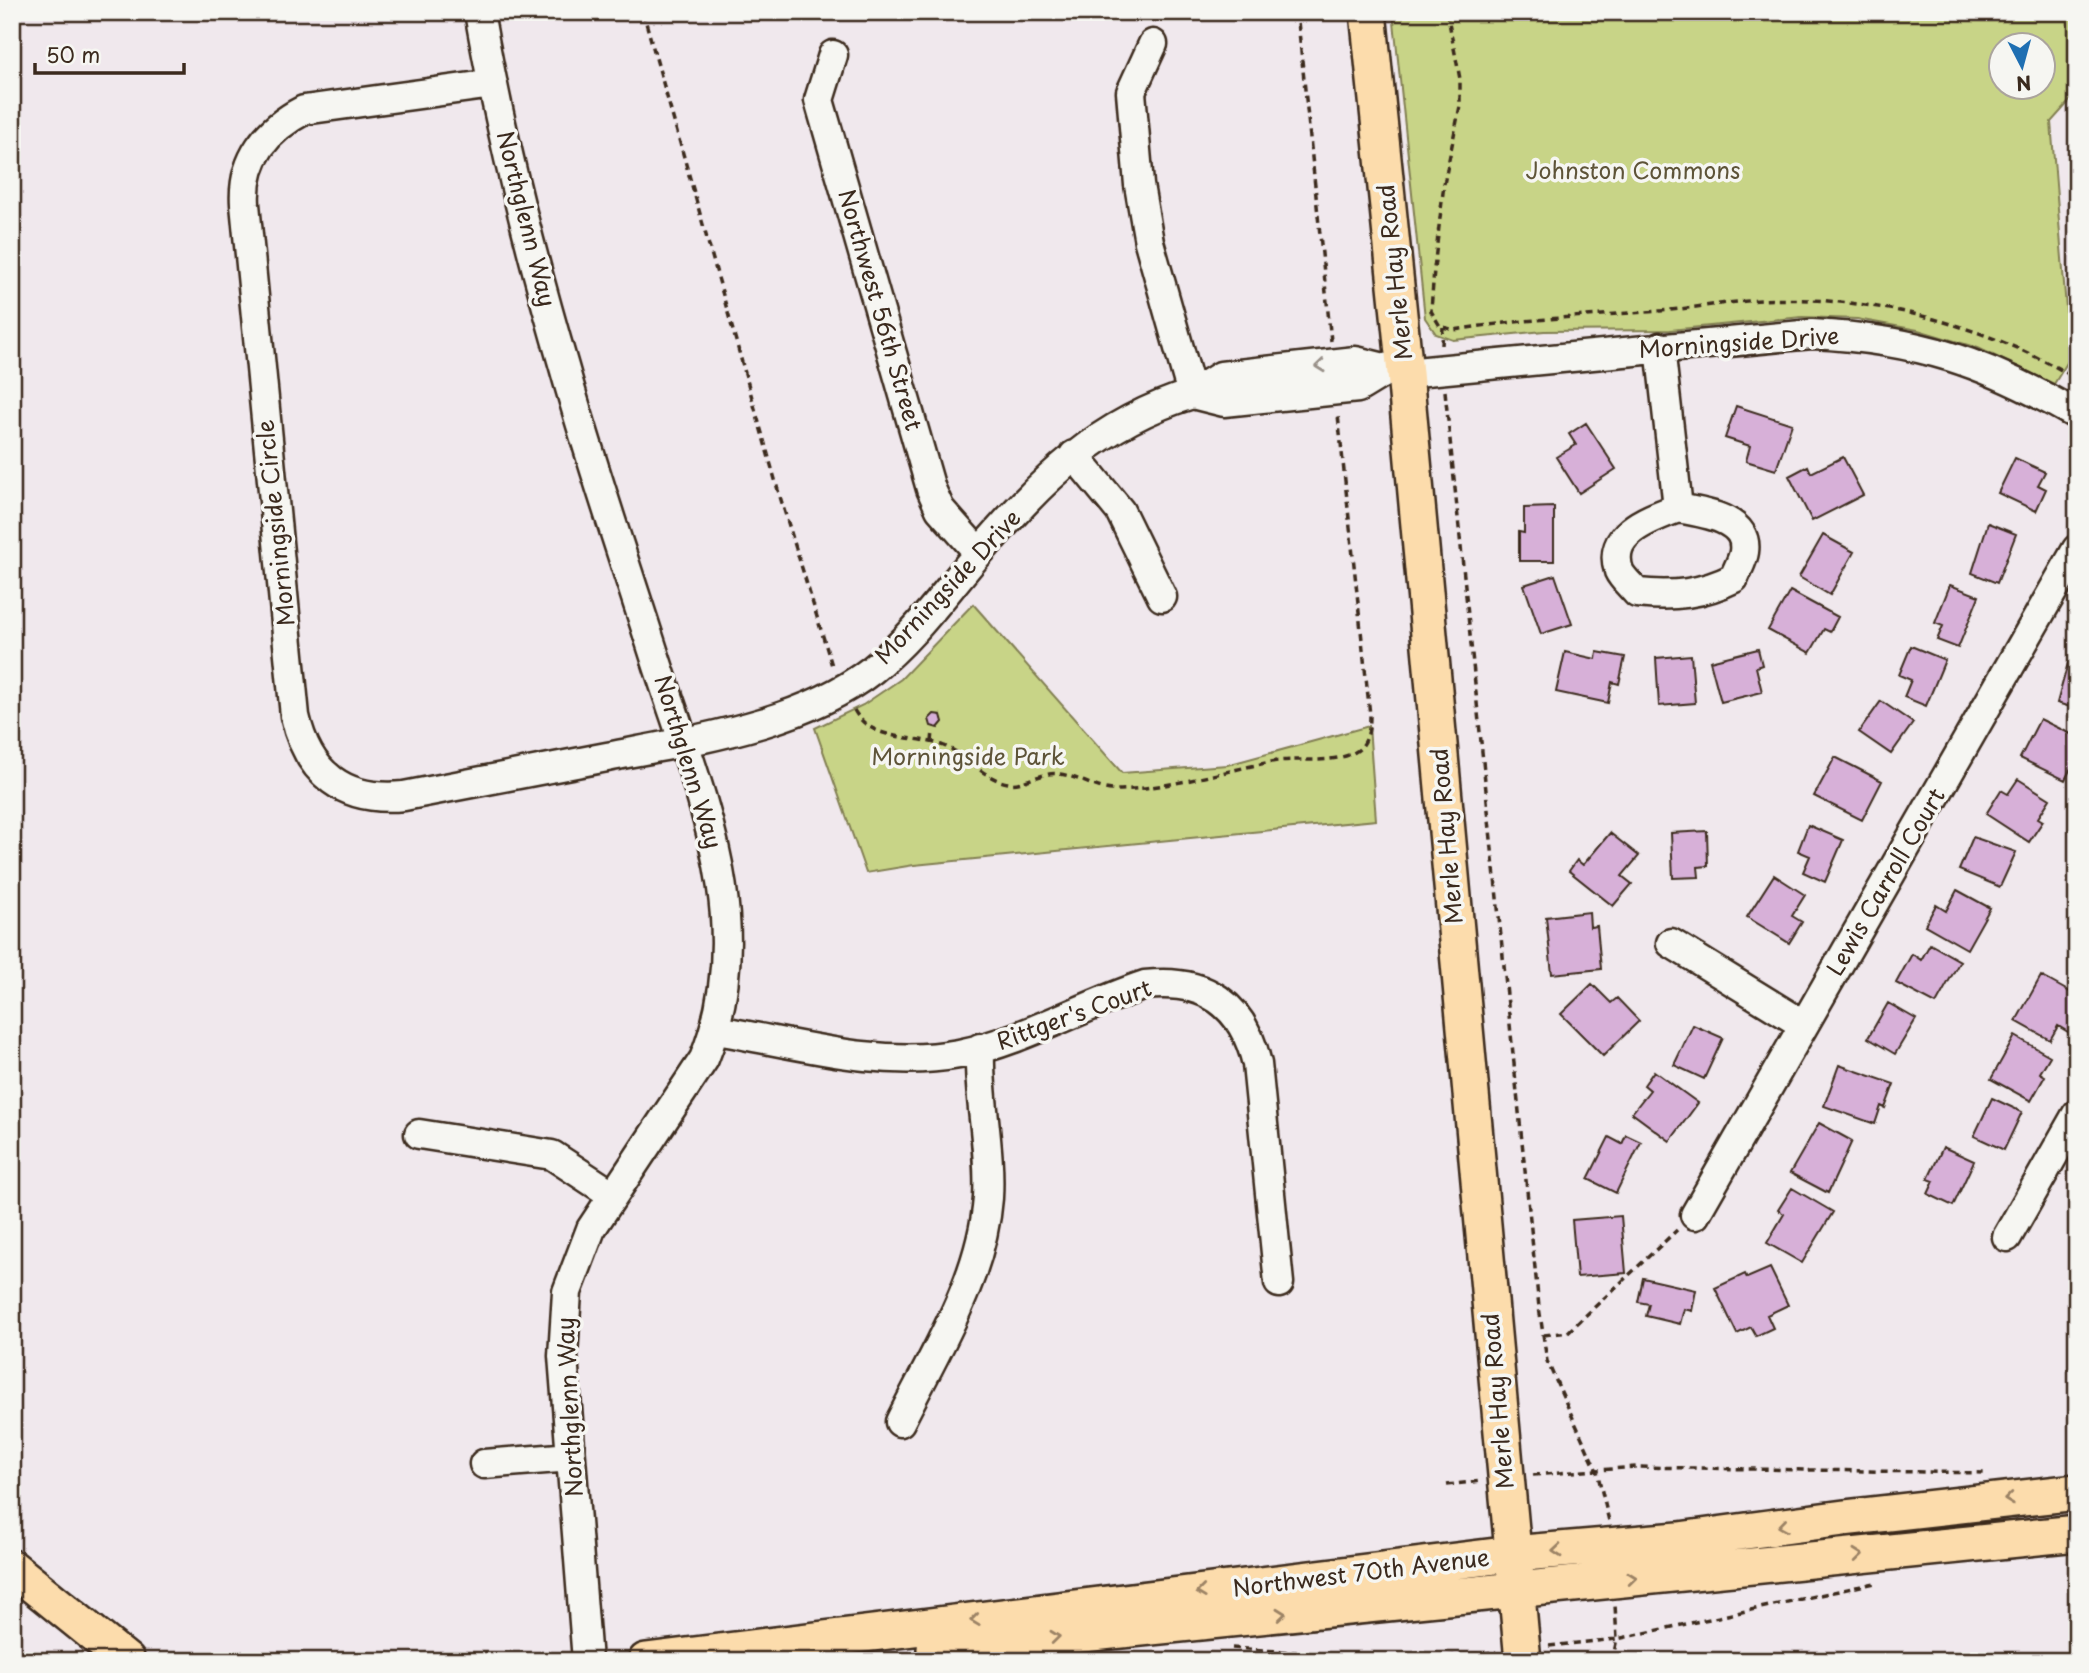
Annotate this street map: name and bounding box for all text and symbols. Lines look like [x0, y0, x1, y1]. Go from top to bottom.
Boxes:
scale bar [35, 32, 184, 76]
north arrow [1988, 32, 2058, 102]
text: 50 m [46, 38, 100, 70]
text: N [2015, 69, 2033, 99]
street label: Northglenn Way [489, 127, 566, 310]
park label: Johnston Commons [1525, 152, 1741, 187]
street label: Merle Hay Road [1367, 183, 1420, 362]
street label: Northwest 56th Street [830, 185, 933, 434]
street label: Morningside Drive [1637, 317, 1840, 366]
one-way arrow [1314, 358, 1326, 373]
street label: Morningside Circle [246, 418, 303, 628]
street label: Morningside Drive [866, 501, 1028, 671]
street label: Northglenn Way [646, 670, 732, 853]
park label: Morningside Park [871, 738, 1065, 773]
street label: Merle Hay Road [1420, 747, 1471, 926]
street label: Lewis Carroll Court [1817, 781, 1953, 982]
street label: Rittger's Court [991, 969, 1156, 1058]
street label: Merle Hay Road [1471, 1312, 1522, 1491]
street label: Northglenn Way [546, 1316, 591, 1498]
one-way arrow [2003, 1492, 2015, 1507]
one-way arrow [1777, 1519, 1789, 1534]
street label: Northwest 70th Avenue [1230, 1538, 1491, 1605]
one-way arrow [1551, 1543, 1562, 1558]
one-way arrow [1853, 1548, 1864, 1563]
one-way arrow [1627, 1571, 1638, 1586]
one-way arrow [1195, 1585, 1207, 1600]
one-way arrow [1275, 1606, 1287, 1621]
one-way arrow [970, 1613, 981, 1628]
one-way arrow [1049, 1629, 1061, 1644]

